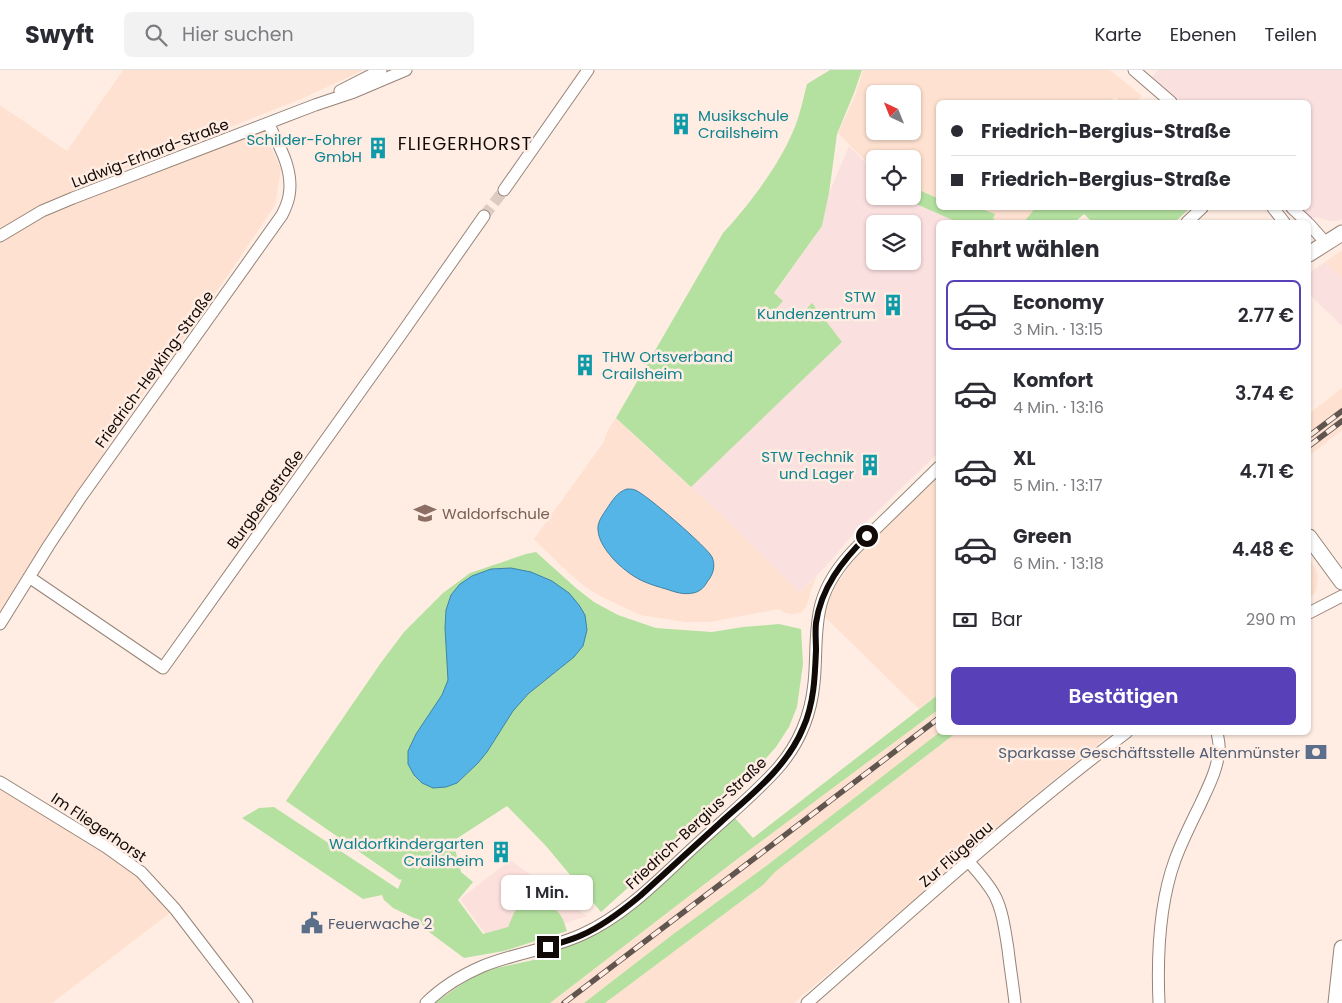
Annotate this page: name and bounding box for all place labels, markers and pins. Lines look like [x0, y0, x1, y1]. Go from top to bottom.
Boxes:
place label: Musikschule Crailsheim [698, 105, 789, 143]
building icon: Musikschule Crailsheim [668, 111, 694, 137]
place label: Schilder-Fohrer GmbH [247, 129, 362, 167]
building icon: Schilder-Fohrer GmbH [365, 135, 391, 161]
place label: STW Kundenzentrum [757, 286, 876, 324]
building icon: STW Kundenzentrum [880, 292, 906, 318]
place label: THW Ortsverband Crailsheim [602, 346, 733, 384]
building icon: THW Ortsverband Crailsheim [572, 352, 598, 378]
place label: STW Technik und Lager [761, 446, 854, 484]
building icon: STW Technik und Lager [857, 452, 883, 478]
school or university icon: Waldorfschule [412, 500, 438, 526]
place label: Waldorfschule [442, 503, 550, 524]
bank icon: Sparkasse Geschäftsstelle Altenmünster [1303, 739, 1329, 765]
place label: Sparkasse Geschäftsstelle Altenmünster [998, 742, 1300, 763]
place label: Waldorfkindergarten Crailsheim [329, 833, 484, 871]
building icon: Waldorfkindergarten Crailsheim [488, 839, 514, 865]
public building icon: Feuerwache 2 [299, 910, 325, 936]
place label: Feuerwache 2 [328, 913, 432, 934]

